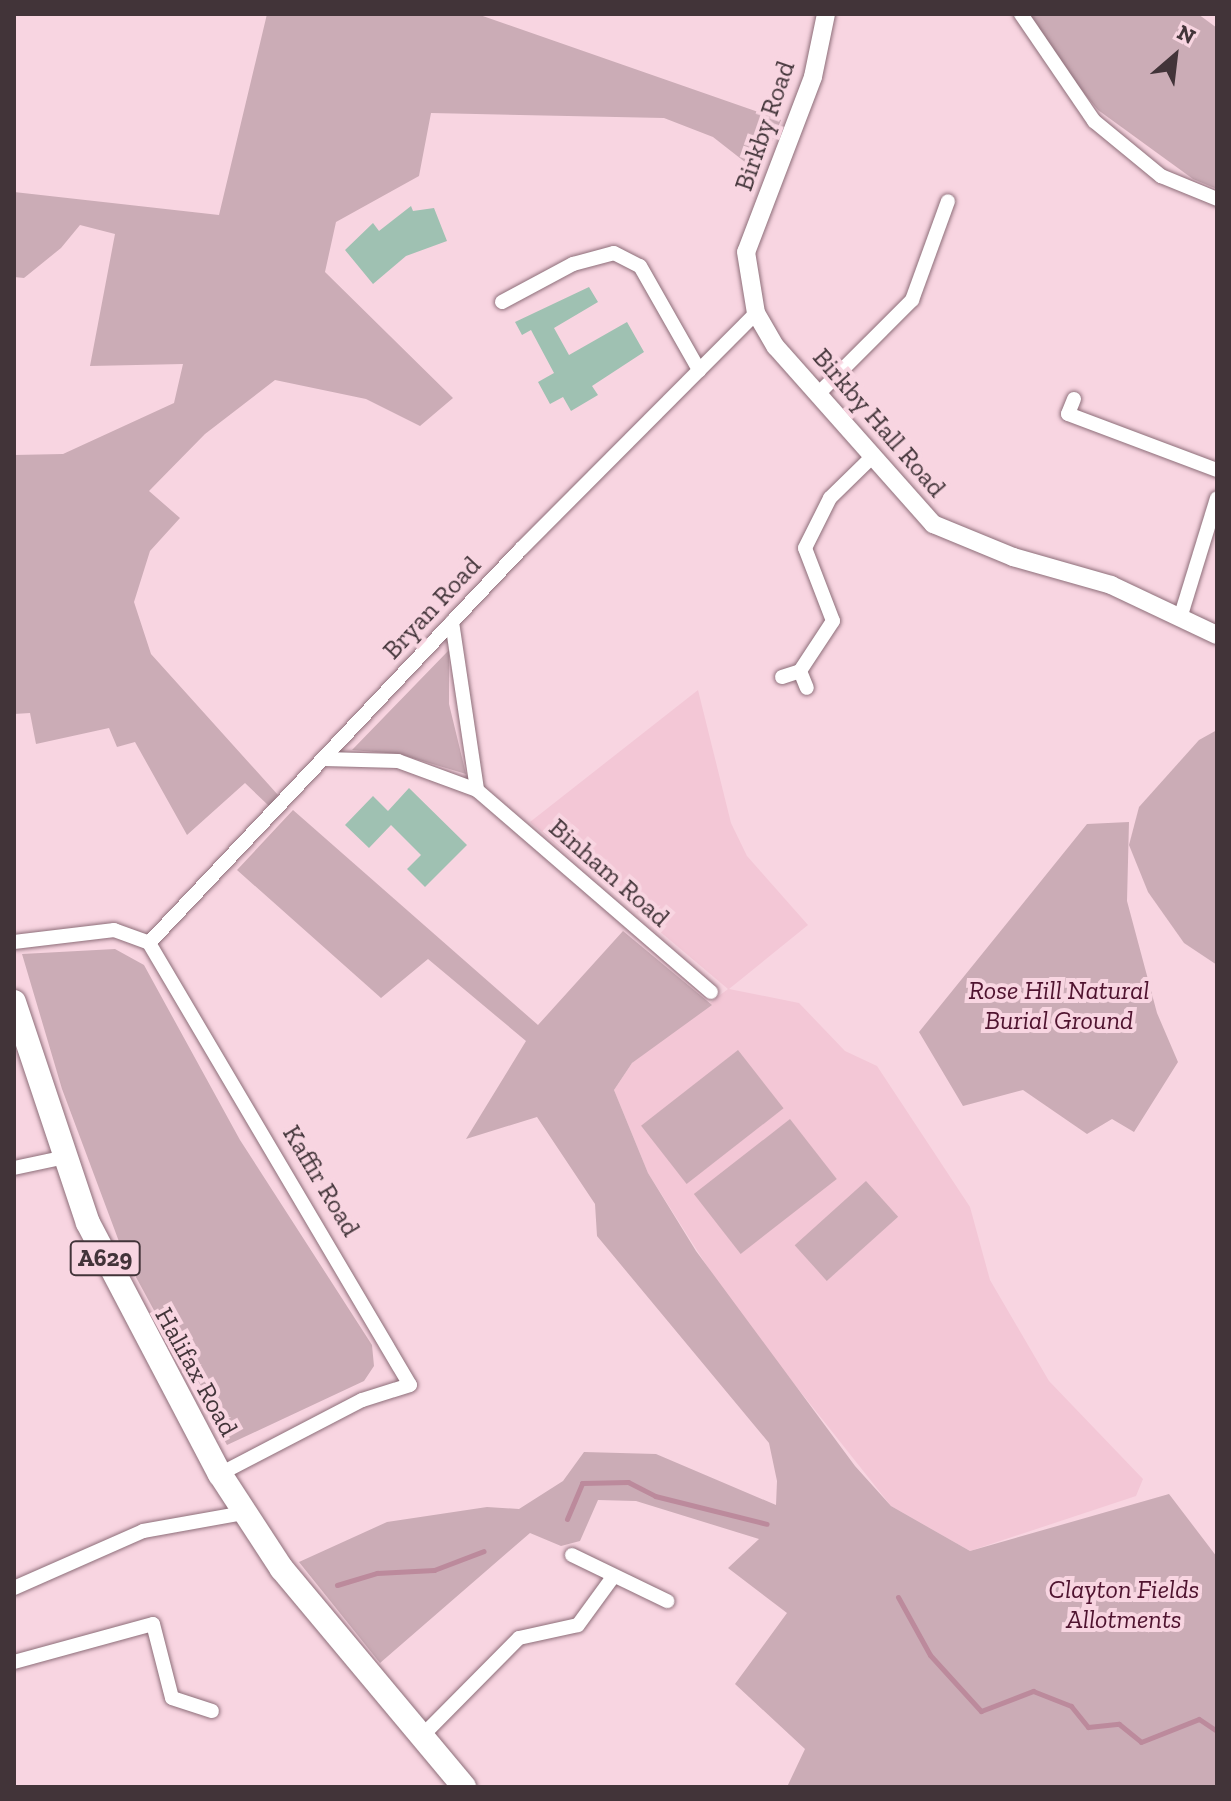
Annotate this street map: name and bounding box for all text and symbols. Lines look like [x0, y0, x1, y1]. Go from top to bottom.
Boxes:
north arrow [1135, 16, 1215, 96]
text: N [1173, 19, 1200, 50]
street label: Birkby Road [728, 57, 802, 195]
street label: Birkby Hall Road [806, 342, 952, 504]
street label: Bryan Road [377, 550, 487, 666]
street label: Binham Road [542, 812, 676, 934]
park label: Rose Hill Natural Burial Ground [969, 975, 1149, 1036]
street label: Kaffir Road [276, 1120, 366, 1242]
road number: A629 [69, 1238, 141, 1278]
street label: Halifax Road [148, 1302, 244, 1442]
park label: Clayton Fields Allotments [1048, 1574, 1200, 1636]

